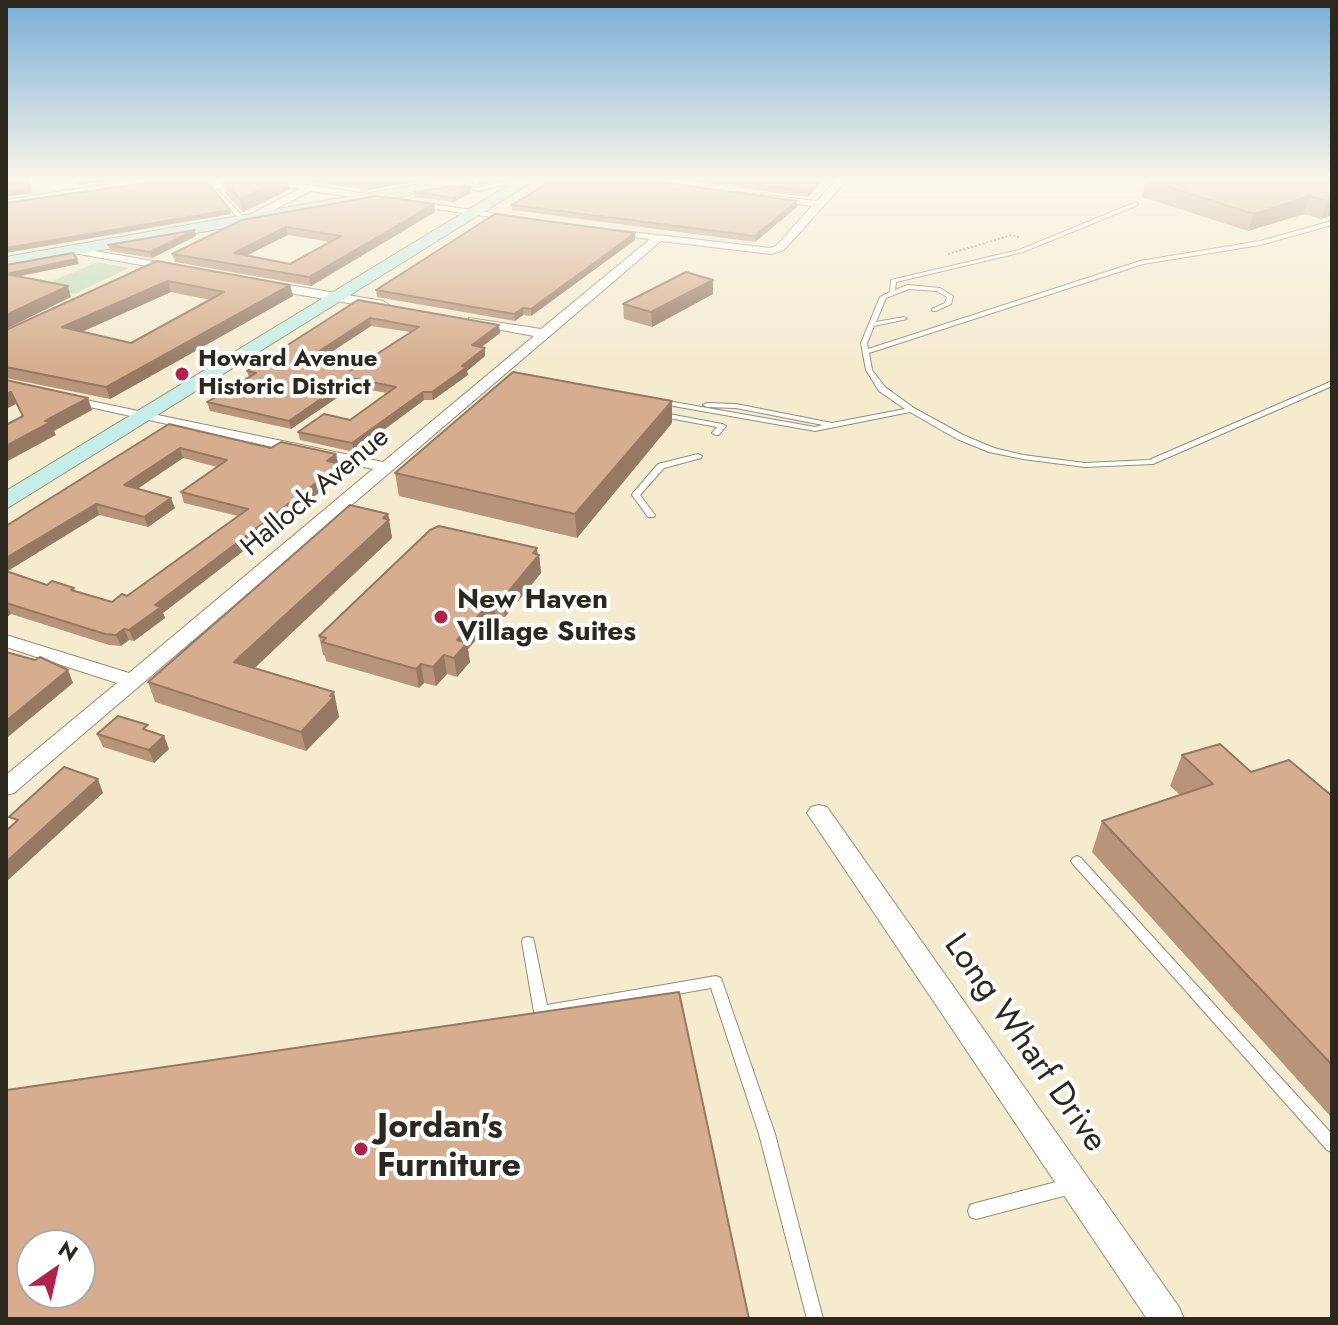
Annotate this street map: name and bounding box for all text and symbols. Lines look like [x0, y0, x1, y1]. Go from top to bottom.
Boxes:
place label: Howard Avenue Historic District [198, 346, 378, 402]
marker: Howard Avenue Historic District [173, 365, 191, 383]
street label: Hallock Avenue [235, 421, 397, 565]
place label: New Haven Village Suites [457, 584, 636, 650]
marker: New Haven Village Suites [432, 608, 450, 626]
street label: Long Wharf Drive [934, 927, 1114, 1161]
place label: Jordan's Furniture [377, 1109, 521, 1188]
marker: Jordan's Furniture [352, 1140, 370, 1158]
north arrow [16, 1229, 96, 1309]
text: N [52, 1233, 84, 1269]

